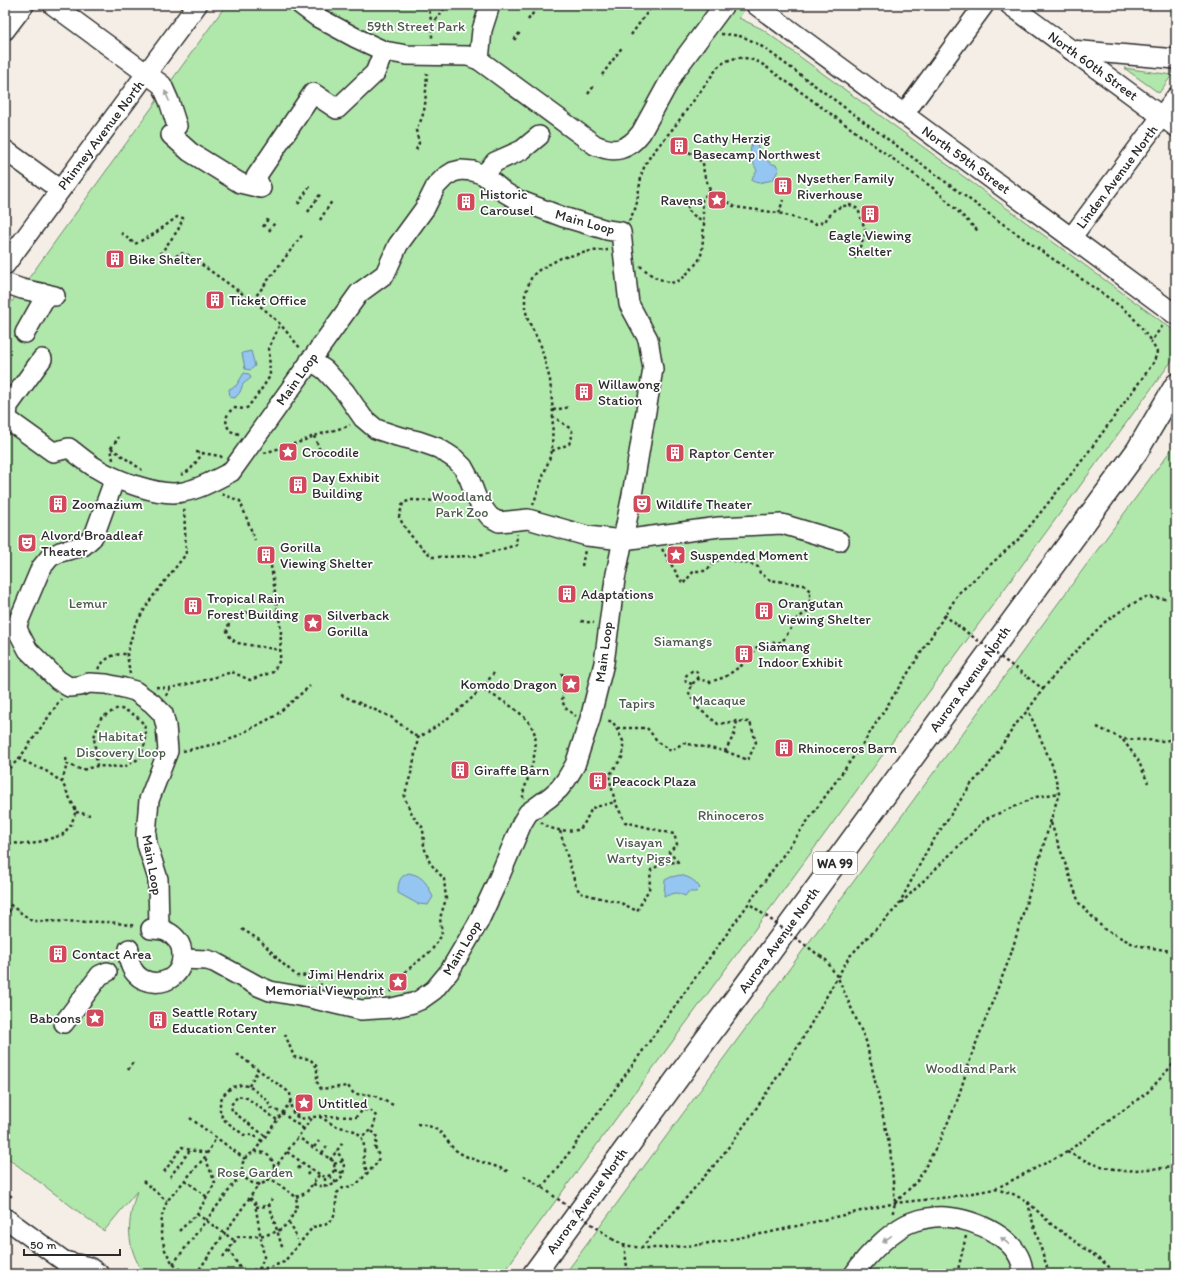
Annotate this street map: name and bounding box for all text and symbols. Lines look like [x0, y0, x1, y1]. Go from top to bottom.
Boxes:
park label: 59th Street Park [367, 18, 466, 35]
street label: North 60th Street [1045, 28, 1141, 104]
street label: Phinney Avenue North [54, 76, 148, 193]
one-way arrow [164, 91, 170, 102]
street label: North 59th Street [918, 122, 1014, 198]
street label: Linden Avenue North [1072, 122, 1162, 232]
place label: Cathy Herzig Basecamp Northwest [693, 130, 821, 163]
building icon: Cathy Herzig Basecamp Northwest [668, 135, 690, 157]
place label: Nysether Family Riverhouse [797, 170, 895, 203]
building icon: Nysether Family Riverhouse [772, 175, 794, 197]
place label: Historic Carousel [480, 186, 534, 219]
place icon: Ravens [706, 189, 728, 211]
building icon: Historic Carousel [455, 191, 477, 213]
place label: Ravens [660, 192, 703, 209]
building icon: Eagle Viewing Shelter [859, 203, 881, 225]
street label: Main Loop [553, 205, 617, 239]
place label: Eagle Viewing Shelter [829, 227, 912, 260]
building icon: Bike Shelter [104, 248, 126, 270]
place label: Bike Shelter [129, 251, 202, 268]
building icon: Ticket Office [204, 289, 226, 311]
place label: Ticket Office [229, 292, 307, 309]
street label: Main Loop [272, 349, 322, 409]
place label: Willawong Station [598, 376, 661, 409]
building icon: Willawong Station [573, 381, 595, 403]
place icon: Crocodile [277, 441, 299, 463]
building icon: Raptor Center [664, 442, 686, 464]
place label: Crocodile [302, 444, 359, 461]
place label: Raptor Center [689, 445, 775, 462]
place label: Day Exhibit Building [312, 469, 380, 502]
building icon: Day Exhibit Building [287, 474, 309, 496]
park label: Woodland Park Zoo [432, 488, 492, 521]
building icon: Zoomazium [47, 493, 69, 515]
theatre icon: Wildlife Theater [631, 493, 653, 515]
place label: Zoomazium [72, 496, 143, 513]
place label: Wildlife Theater [656, 496, 752, 513]
place label: Alvord Broadleaf Theater [41, 527, 144, 560]
theatre icon: Alvord Broadleaf Theater [16, 532, 38, 554]
place label: Gorilla Viewing Shelter [280, 539, 373, 572]
building icon: Gorilla Viewing Shelter [255, 544, 277, 566]
place icon: Suspended Moment [665, 544, 687, 566]
place label: Suspended Moment [690, 547, 808, 564]
building icon: Adaptations [556, 583, 578, 605]
place label: Adaptations [581, 586, 654, 603]
place label: Tropical Rain Forest Building [207, 590, 299, 623]
park label: Lemur [69, 595, 108, 612]
building icon: Tropical Rain Forest Building [182, 595, 204, 617]
place label: Orangutan Viewing Shelter [778, 595, 871, 628]
building icon: Orangutan Viewing Shelter [753, 600, 775, 622]
place label: Silverback Gorilla [327, 607, 390, 640]
place icon: Silverback Gorilla [302, 612, 324, 634]
street label: Main Loop [591, 620, 617, 683]
street label: Aurora Avenue North [926, 622, 1015, 735]
park label: Siamangs [654, 633, 712, 650]
place label: Siamang Indoor Exhibit [758, 638, 843, 671]
building icon: Siamang Indoor Exhibit [733, 643, 755, 665]
place icon: Komodo Dragon [560, 673, 582, 695]
place label: Komodo Dragon [460, 676, 558, 693]
park label: Macaque [692, 692, 746, 709]
park label: Tapirs [619, 695, 655, 712]
park label: Habitat Discovery Loop [76, 728, 166, 761]
building icon: Rhinoceros Barn [773, 737, 795, 759]
place label: Rhinoceros Barn [798, 740, 897, 757]
building icon: Giraffe Barn [449, 759, 471, 781]
place label: Giraffe Barn [474, 762, 550, 779]
building icon: Peacock Plaza [587, 770, 609, 792]
place label: Peacock Plaza [612, 773, 696, 790]
park label: Rhinoceros [698, 807, 764, 824]
street label: Main Loop [138, 833, 166, 897]
park label: Visayan Warty Pigs [607, 834, 671, 867]
road number: WA 99 [813, 852, 857, 874]
street label: Aurora Avenue North [735, 883, 824, 996]
street label: Main Loop [439, 917, 485, 979]
building icon: Contact Area [47, 943, 69, 965]
place label: Contact Area [72, 946, 152, 963]
place label: Jimi Hendrix Memorial Viewpoint [265, 966, 384, 999]
place icon: Jimi Hendrix Memorial Viewpoint [387, 971, 409, 993]
place label: Seattle Rotary Education Center [172, 1004, 277, 1037]
place icon: Baboons [84, 1007, 106, 1029]
building icon: Seattle Rotary Education Center [147, 1009, 169, 1031]
place label: Baboons [29, 1010, 81, 1027]
park label: Woodland Park [926, 1060, 1017, 1077]
place icon: Untitled [293, 1092, 315, 1114]
place label: Untitled [318, 1095, 368, 1112]
street label: Aurora Avenue North [543, 1144, 632, 1257]
park label: Rose Garden [217, 1164, 293, 1181]
scale bar [24, 1231, 120, 1257]
one-way arrow [881, 1234, 892, 1243]
one-way arrow [1000, 1237, 1011, 1246]
text: 50 m [30, 1238, 56, 1252]

